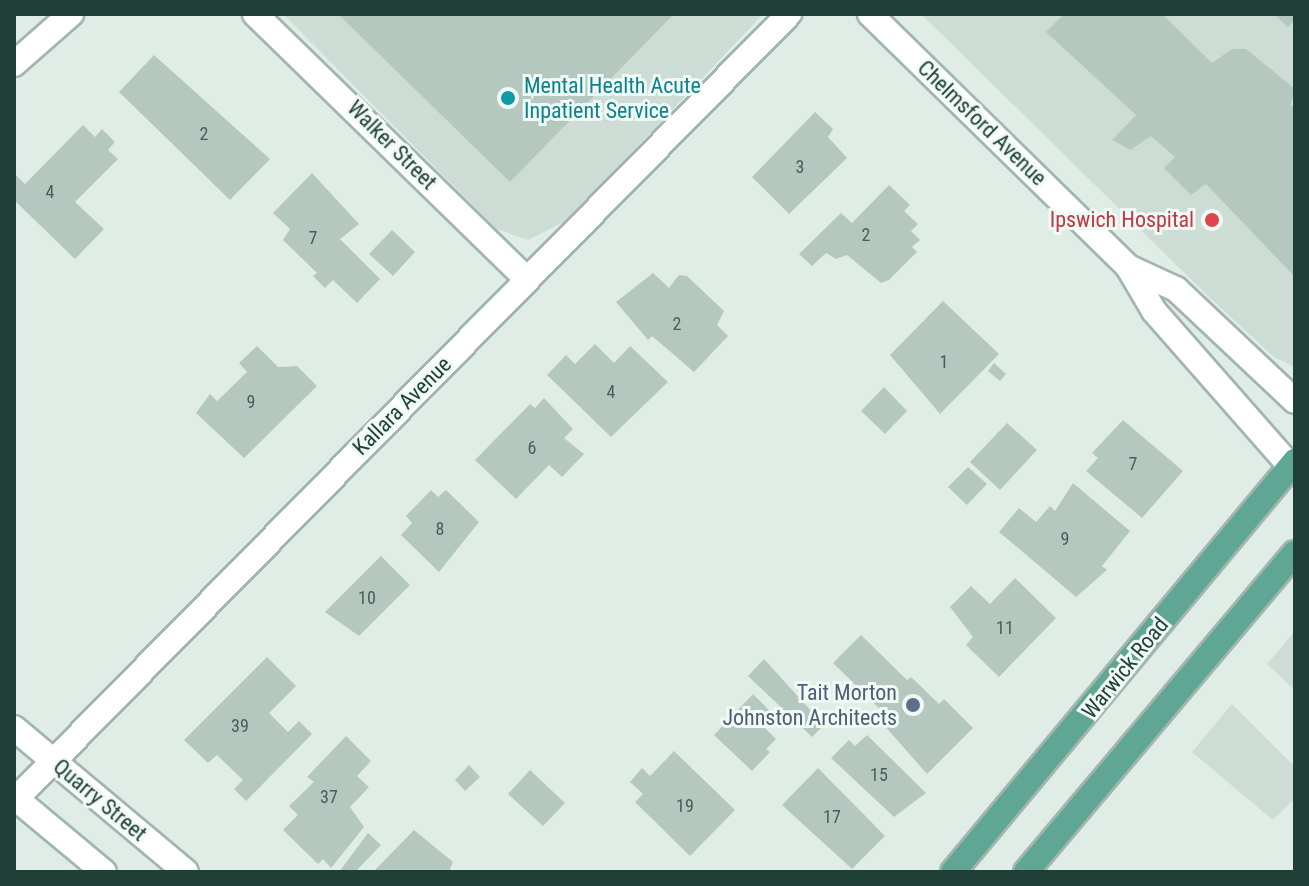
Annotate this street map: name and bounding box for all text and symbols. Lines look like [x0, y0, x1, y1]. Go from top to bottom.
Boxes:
street label: Chelmsford Avenue [912, 55, 1052, 191]
place label: Mental Health Acute Inpatient Service [524, 72, 701, 124]
marker: Mental Health Acute Inpatient Service [499, 89, 517, 107]
street label: Walker Street [342, 95, 442, 195]
house number: 2 [200, 123, 208, 145]
house number: 3 [796, 156, 804, 178]
house number: 4 [46, 181, 54, 203]
place label: Ipswich Hospital [1050, 207, 1194, 233]
marker: Ipswich Hospital [1201, 209, 1223, 231]
house number: 2 [862, 224, 870, 246]
house number: 7 [309, 227, 317, 249]
house number: 2 [673, 313, 681, 335]
street label: Kallara Avenue [347, 351, 457, 461]
house number: 1 [940, 351, 948, 373]
house number: 4 [607, 381, 615, 403]
house number: 9 [247, 391, 255, 413]
house number: 6 [528, 437, 536, 459]
house number: 7 [1129, 453, 1137, 475]
house number: 8 [436, 518, 444, 540]
house number: 9 [1061, 528, 1069, 550]
house number: 10 [358, 587, 376, 609]
street label: Warwick Road [1076, 612, 1174, 724]
house number: 11 [996, 617, 1014, 639]
place label: Tait Morton Johnston Architects [722, 679, 897, 730]
marker: Tait Morton Johnston Architects [904, 696, 922, 714]
house number: 39 [231, 715, 249, 737]
street label: Quarry Street [48, 753, 152, 847]
house number: 15 [870, 764, 888, 786]
house number: 37 [320, 786, 338, 808]
house number: 19 [676, 795, 694, 817]
house number: 17 [823, 806, 841, 828]

